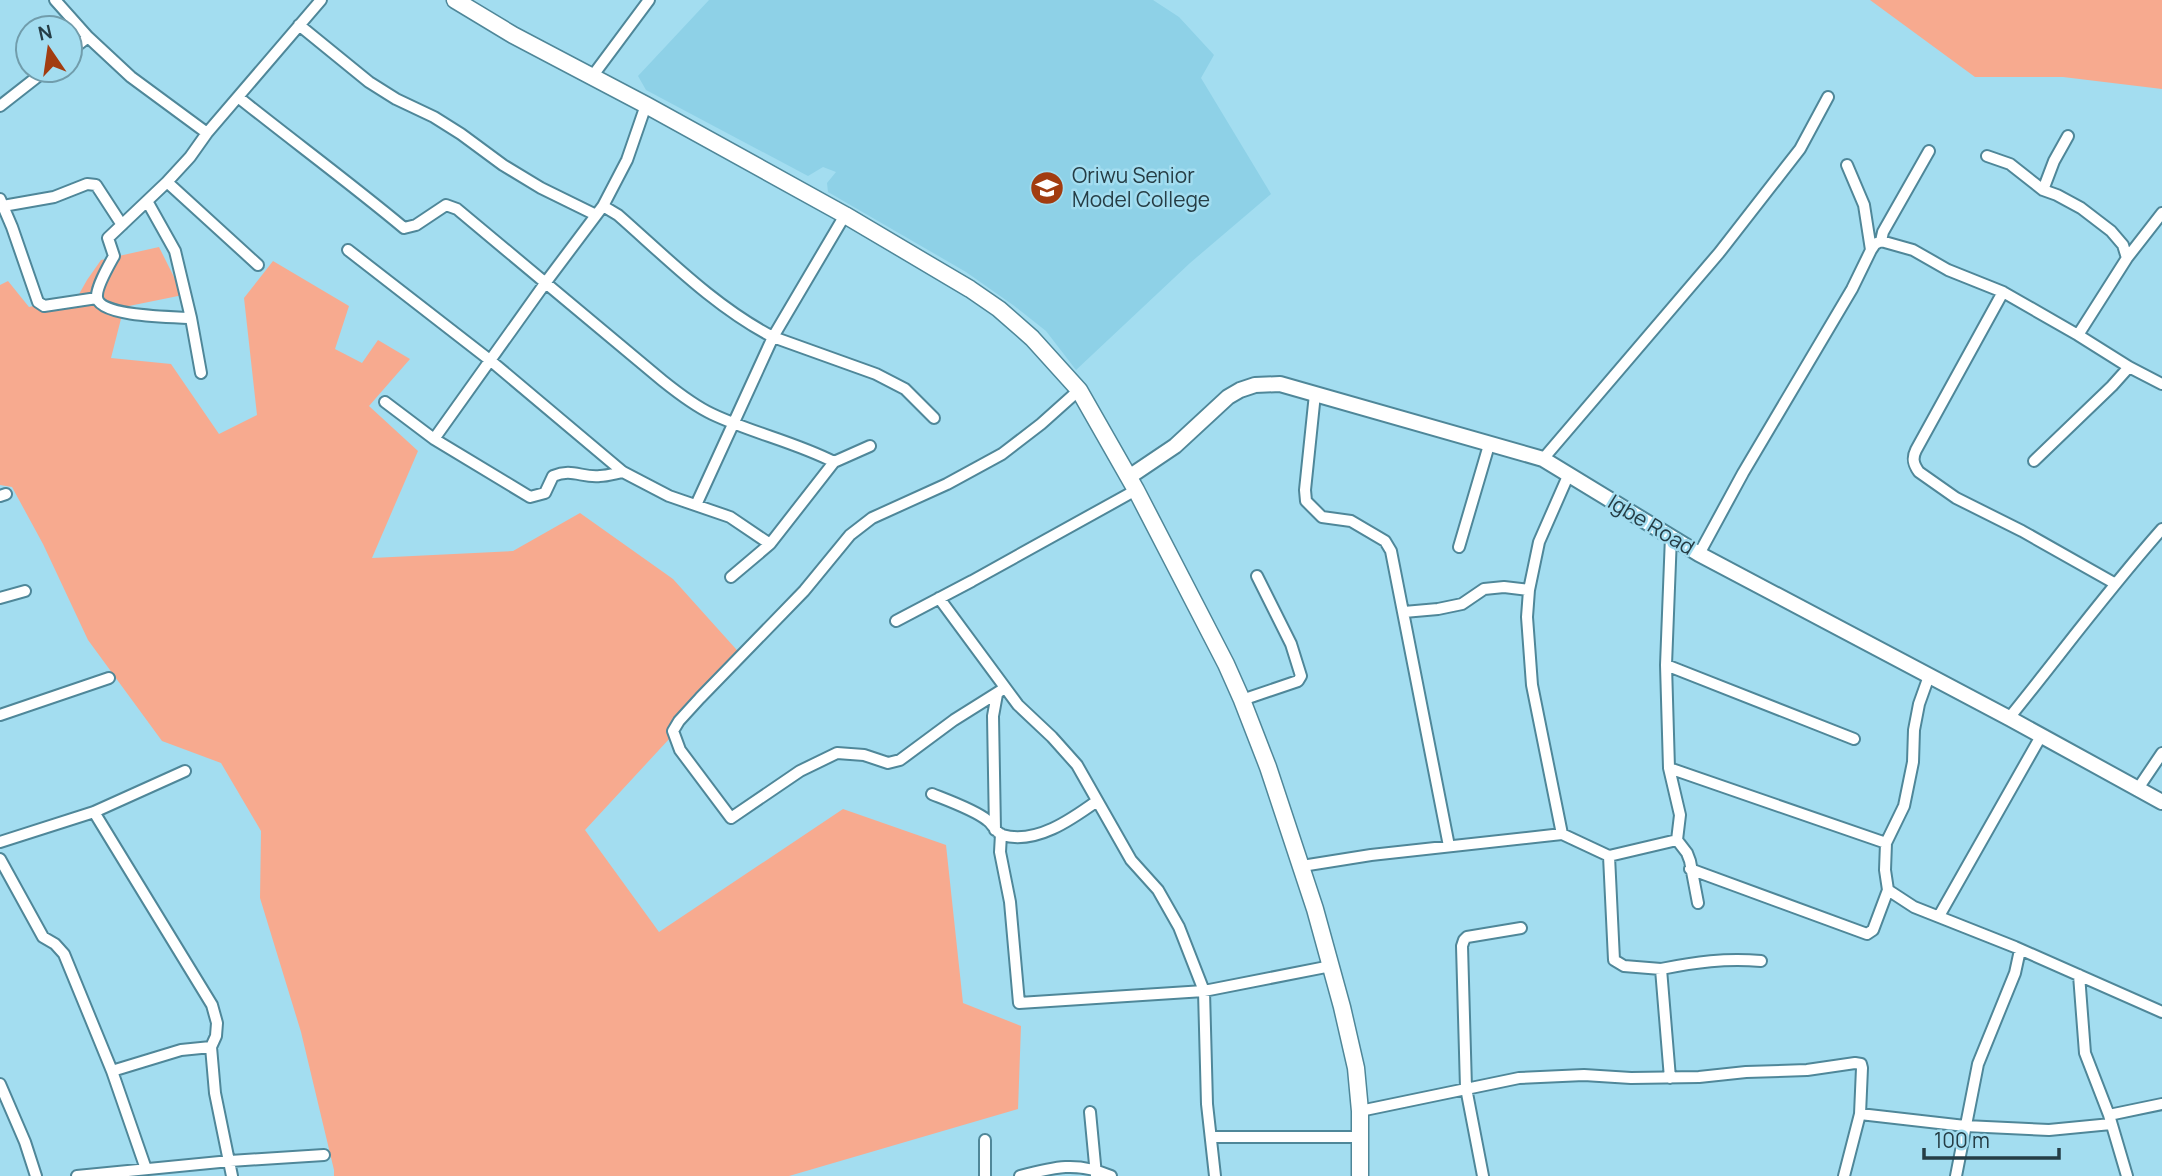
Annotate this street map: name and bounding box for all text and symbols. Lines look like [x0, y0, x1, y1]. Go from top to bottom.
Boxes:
north arrow [14, 14, 84, 84]
text: N [36, 18, 55, 47]
place label: Oriwu Senior Model College [1072, 161, 1210, 213]
school or university icon: Oriwu Senior Model College [1028, 169, 1066, 207]
street label: Igbe Road [1603, 487, 1700, 561]
scale bar [1924, 1116, 2059, 1160]
text: 100 m [1934, 1126, 1990, 1154]

